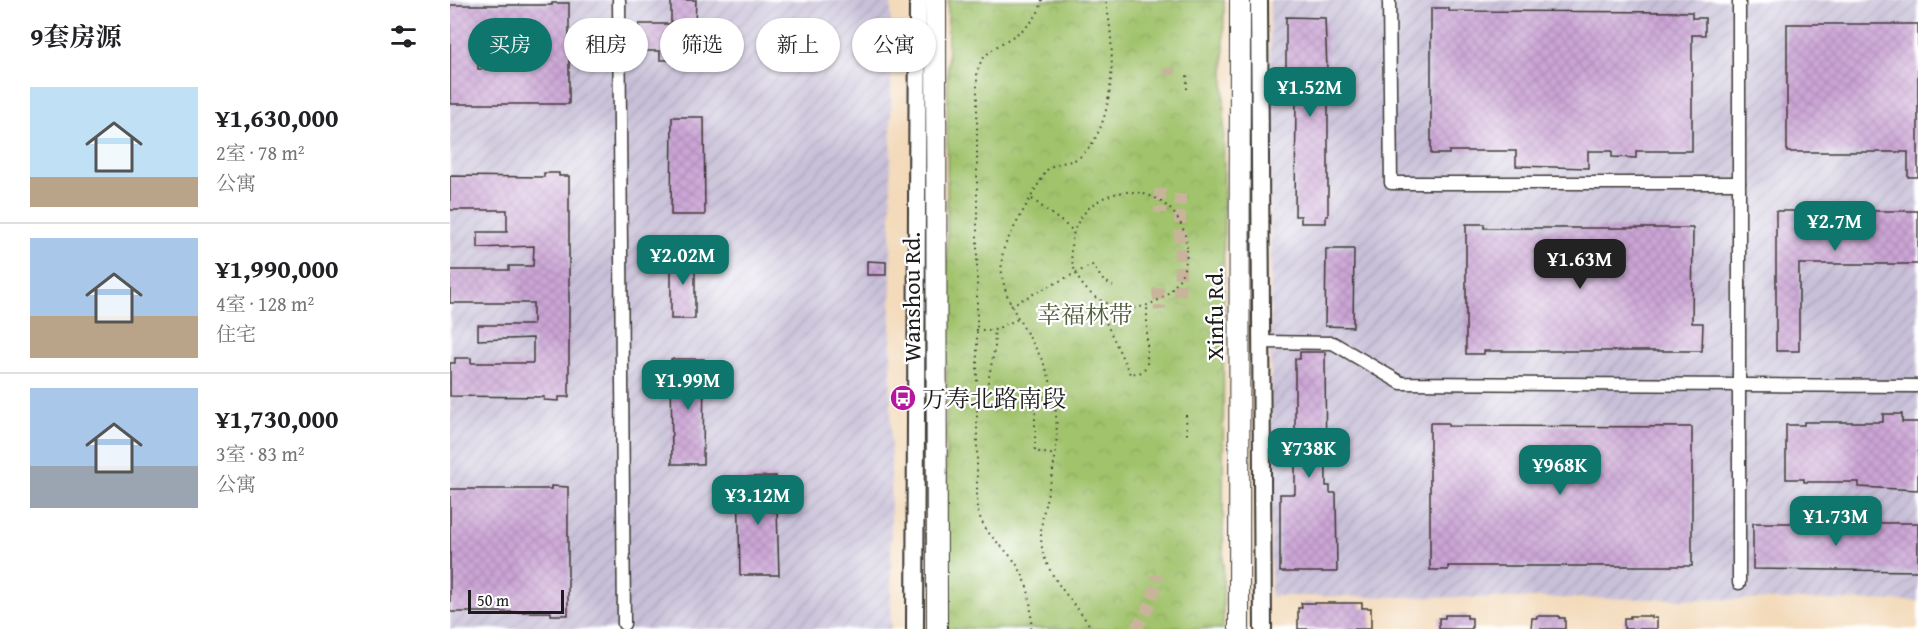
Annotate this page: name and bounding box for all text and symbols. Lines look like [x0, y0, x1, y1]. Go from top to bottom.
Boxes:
text: 9套房源 [30, 17, 121, 56]
chip: 买房 [468, 18, 552, 72]
chip: 租房 [564, 18, 648, 72]
chip: 筛选 [660, 18, 744, 72]
chip: 新上 [756, 18, 840, 72]
chip: 公寓 [852, 18, 936, 72]
icon: filters [387, 20, 420, 53]
pin: ¥1.52M [1261, 67, 1359, 118]
text: ¥1.52M [1278, 72, 1342, 101]
text: ¥1,630,000 [216, 98, 338, 137]
icon: home [78, 111, 150, 183]
text: 2室 · 78 m² [216, 138, 305, 167]
text: 公寓 [216, 168, 256, 197]
pin: ¥2.7M [1793, 201, 1877, 252]
text: ¥2.7M [1808, 206, 1862, 235]
street label: Wanshou Rd. [894, 232, 929, 362]
pin: ¥2.02M [634, 235, 732, 286]
pin: ¥1.63M [1531, 239, 1629, 290]
text: ¥2.02M [651, 240, 715, 269]
text: ¥1.63M [1548, 244, 1612, 273]
text: ¥1,990,000 [216, 249, 338, 288]
icon: home [78, 262, 150, 334]
street label: Xinfu Rd. [1197, 267, 1232, 361]
text: 4室 · 128 m² [216, 289, 314, 318]
park label: 幸福林带 [1037, 297, 1133, 332]
text: 住宅 [216, 319, 256, 348]
pin: ¥1.99M [639, 360, 737, 411]
text: ¥1.99M [656, 365, 720, 394]
place label: 万寿北路南段 [922, 381, 1066, 416]
bus stop icon: 万寿北路南段 [888, 383, 918, 413]
text: ¥1,730,000 [216, 399, 338, 438]
icon: home [78, 412, 150, 484]
pin: ¥738K [1267, 428, 1351, 479]
text: ¥738K [1282, 433, 1336, 462]
text: 3室 · 83 m² [216, 439, 305, 468]
pin: ¥968K [1518, 445, 1602, 496]
text: ¥968K [1533, 450, 1587, 479]
text: 公寓 [216, 469, 256, 498]
pin: ¥3.12M [709, 475, 807, 526]
text: ¥3.12M [726, 480, 790, 509]
pin: ¥1.73M [1787, 496, 1885, 547]
text: ¥1.73M [1804, 501, 1868, 530]
scale bar [468, 587, 564, 614]
text: 50 m [477, 588, 509, 612]

